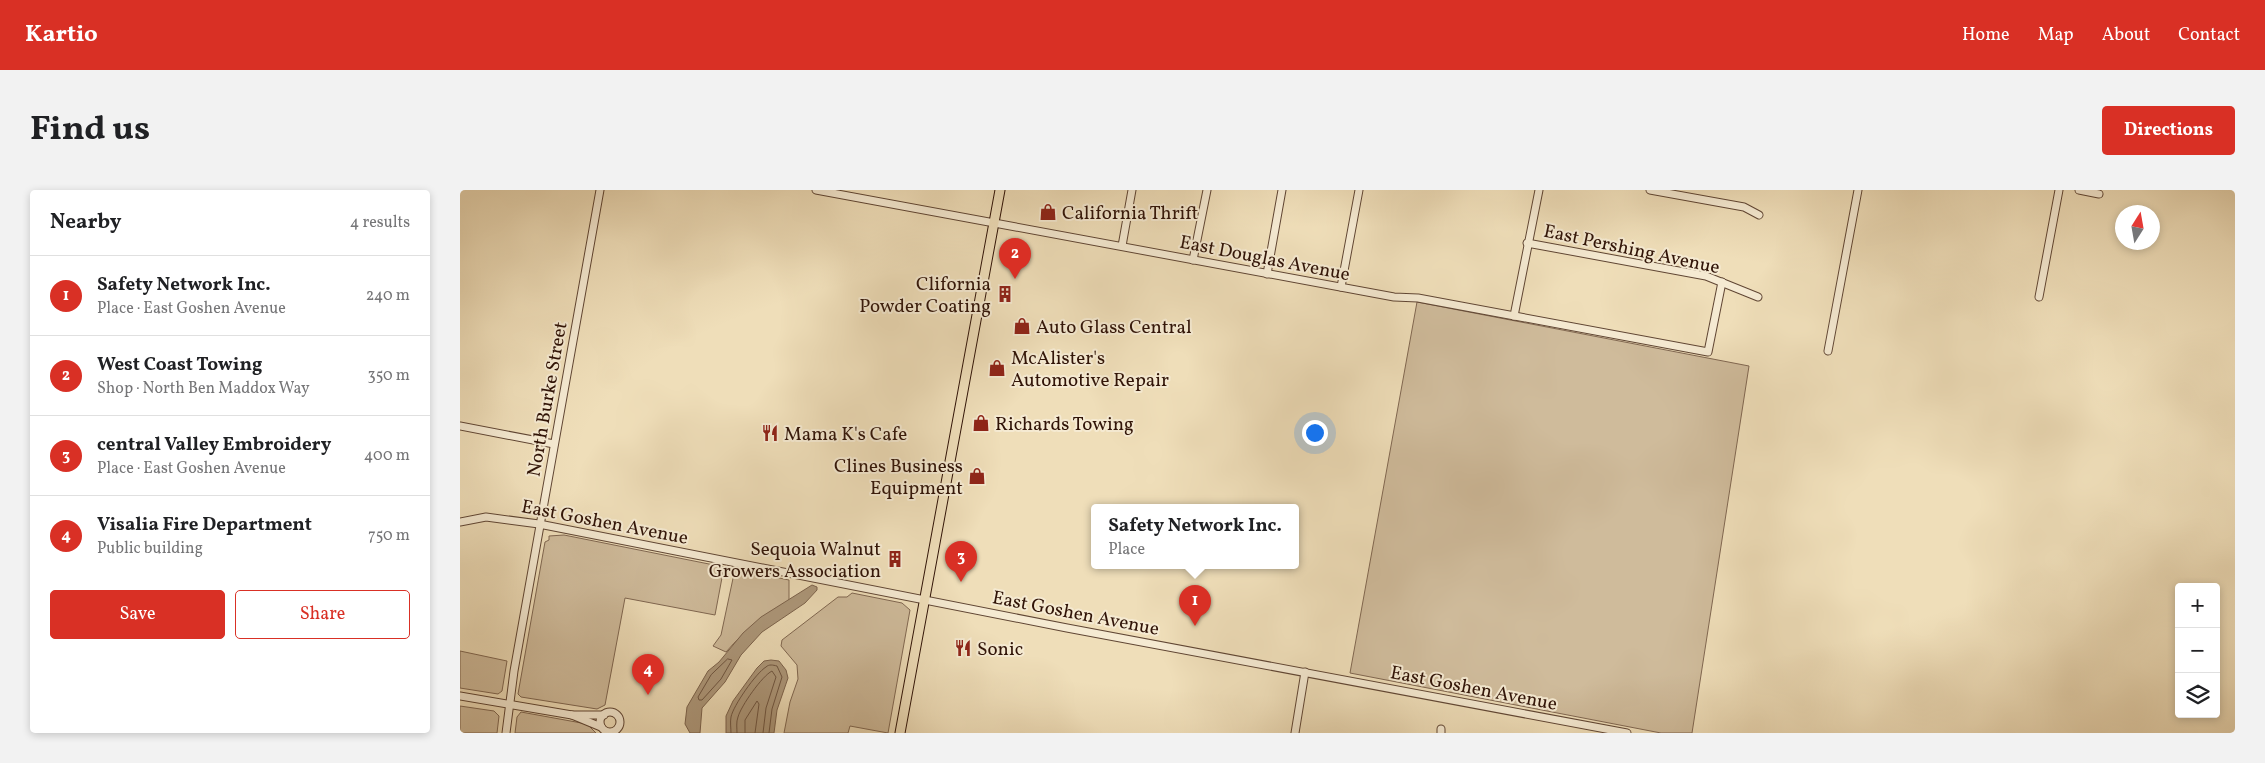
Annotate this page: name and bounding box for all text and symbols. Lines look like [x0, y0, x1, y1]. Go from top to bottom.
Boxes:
text: Kartio [25, 18, 98, 52]
text: Home [1962, 23, 2010, 48]
text: Map [2038, 23, 2074, 48]
text: About [2102, 23, 2150, 48]
text: Contact [2178, 23, 2240, 48]
text: Find us [30, 106, 150, 154]
button: Directions [2102, 106, 2235, 155]
place label: California Thrift [1062, 201, 1198, 227]
shop icon: California Thrift [1038, 202, 1058, 222]
north arrow [2115, 205, 2160, 250]
text: Nearby [50, 208, 121, 237]
text: 4 results [350, 212, 410, 234]
street label: East Pershing Avenue [1541, 219, 1722, 281]
street label: East Douglas Avenue [1177, 230, 1352, 288]
pin: 2 [999, 238, 1031, 279]
text: Safety Network Inc. [97, 272, 271, 298]
place label: Clifornia Powder Coating [859, 272, 991, 320]
building icon: Clifornia Powder Coating [995, 284, 1015, 304]
text: 1 [63, 285, 69, 307]
text: 240 m [366, 285, 410, 307]
text: Place · East Goshen Avenue [97, 298, 286, 320]
place label: Auto Glass Central [1036, 315, 1192, 341]
shop icon: Auto Glass Central [1012, 316, 1032, 336]
street label: North Burke Street [522, 319, 574, 479]
place label: McAlister's Automotive Repair [1011, 346, 1169, 394]
text: West Coast Towing [97, 352, 262, 378]
shop icon: McAlister's Automotive Repair [987, 358, 1007, 378]
text: 2 [62, 365, 70, 387]
text: 350 m [367, 365, 410, 387]
text: Shop · North Ben Maddox Way [97, 378, 310, 400]
place label: Richards Towing [995, 412, 1134, 438]
shop icon: Richards Towing [971, 413, 991, 433]
your location [1302, 420, 1328, 446]
place label: Mama K's Cafe [784, 422, 907, 448]
restaurant icon: Mama K's Cafe [760, 423, 780, 443]
text: central Valley Embroidery [97, 432, 331, 458]
text: 3 [62, 445, 70, 467]
text: 400 m [364, 445, 410, 467]
place label: Clines Business Equipment [834, 454, 963, 502]
text: Place · East Goshen Avenue [97, 458, 286, 480]
shop icon: Clines Business Equipment [967, 466, 987, 486]
street label: East Goshen Avenue [519, 494, 690, 552]
popup [1091, 504, 1299, 569]
text: Visalia Fire Department [97, 512, 312, 538]
text: Safety Network Inc. [1108, 513, 1282, 539]
text: 4 [61, 525, 71, 547]
text: 750 m [368, 525, 410, 547]
place label: Sequoia Walnut Growers Association [709, 537, 881, 585]
text: Public building [97, 538, 203, 560]
text: Place [1108, 539, 1145, 561]
pin: 3 [945, 541, 977, 582]
building icon: Sequoia Walnut Growers Association [885, 549, 905, 569]
map controls [2175, 583, 2220, 718]
button: + [2175, 583, 2220, 628]
street label: East Goshen Avenue [990, 585, 1161, 643]
pin: 1 [1179, 585, 1211, 626]
button: Save [50, 590, 225, 639]
button: Share [235, 590, 410, 639]
button: − [2175, 628, 2220, 673]
place label: Sonic [977, 637, 1023, 663]
restaurant icon: Sonic [953, 638, 973, 658]
pin: 4 [632, 654, 664, 695]
street label: East Goshen Avenue [1388, 660, 1559, 718]
button: layers [2175, 673, 2220, 718]

